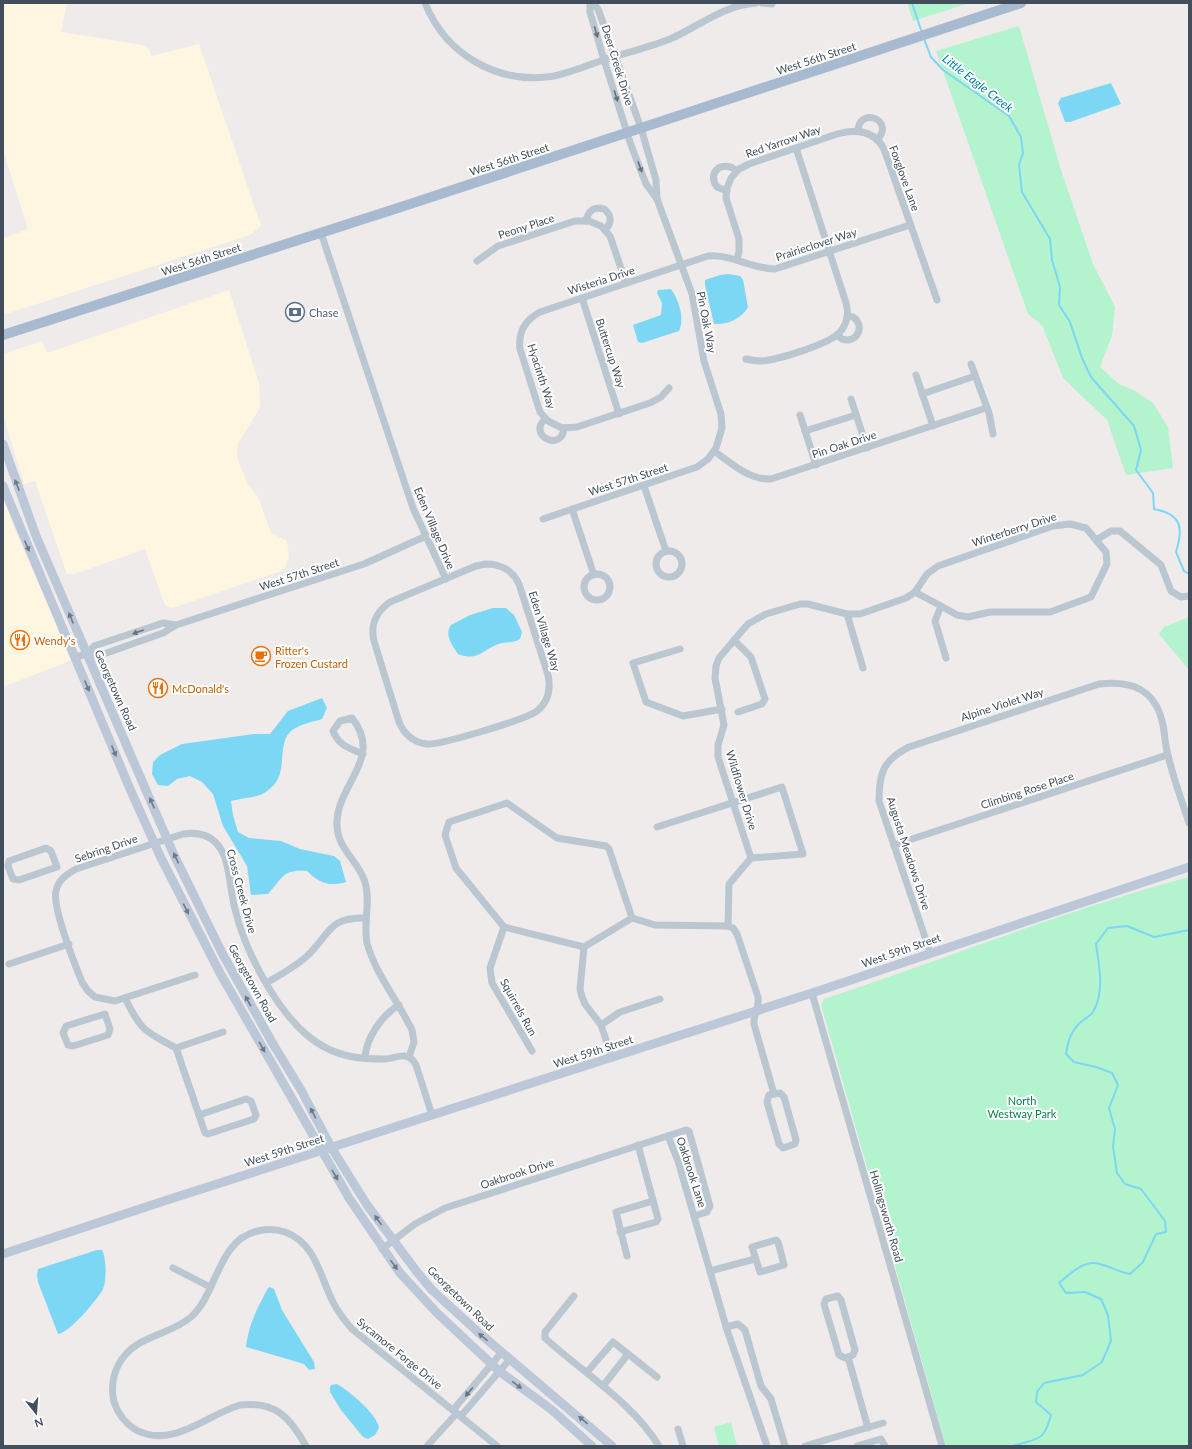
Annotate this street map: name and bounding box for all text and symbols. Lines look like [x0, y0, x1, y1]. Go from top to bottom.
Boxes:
street label: Deer Creek Drive [600, 23, 637, 107]
one-way arrow [593, 26, 599, 38]
street label: West 56th Street [775, 39, 857, 77]
water label: Little Eagle Creek [940, 51, 1016, 115]
one-way arrow [613, 91, 619, 103]
street label: Red Yarrow Way [744, 122, 823, 160]
street label: West 56th Street [468, 140, 550, 178]
street label: Foxglove Lane [887, 143, 923, 213]
one-way arrow [637, 162, 643, 174]
street label: Peony Place [496, 211, 556, 241]
street label: Prairieclover Way [774, 225, 858, 263]
street label: West 56th Street [160, 240, 242, 278]
street label: Wisteria Drive [566, 263, 636, 297]
street label: Pin Oak Way [695, 290, 719, 354]
bank icon: Chase [284, 301, 306, 323]
place label: Chase [309, 306, 339, 319]
street label: Buttercup Way [594, 317, 628, 390]
street label: Hyacinth Way [525, 342, 559, 411]
street label: Pin Oak Drive [810, 427, 878, 461]
street label: West 57th Street [587, 460, 669, 498]
one-way arrow [13, 479, 19, 491]
street label: Eden Village Drive [412, 485, 458, 571]
street label: Winterberry Drive [970, 509, 1058, 549]
one-way arrow [25, 540, 31, 552]
street label: West 57th Street [258, 555, 340, 593]
street label: Eden Village Way [527, 589, 563, 673]
one-way arrow [68, 612, 74, 623]
restaurant icon: Wendy's [9, 629, 31, 651]
one-way arrow [132, 629, 144, 635]
place label: Wendy's [34, 634, 76, 647]
place label: Ritter's Frozen Custard [275, 644, 348, 670]
cafe icon: Ritter's Frozen Custard [250, 645, 272, 667]
street label: Georgetown Road [92, 647, 140, 733]
restaurant icon: McDonald's [147, 677, 169, 699]
one-way arrow [84, 681, 90, 693]
place label: McDonald's [172, 682, 229, 695]
street label: Alpine Violet Way [959, 684, 1045, 724]
one-way arrow [111, 745, 117, 756]
street label: Wildflower Drive [724, 749, 760, 832]
street label: Climbing Rose Place [979, 769, 1075, 811]
street label: Augusta Meadows Drive [885, 795, 934, 911]
one-way arrow [149, 798, 155, 809]
street label: Sebring Drive [73, 831, 139, 865]
street label: Cross Creek Drive [224, 847, 260, 935]
one-way arrow [173, 853, 179, 864]
one-way arrow [183, 903, 189, 914]
street label: West 59th Street [860, 930, 942, 970]
street label: Georgetown Road [226, 942, 280, 1024]
street label: Squirrels Run [498, 976, 540, 1038]
one-way arrow [245, 995, 252, 1006]
street label: West 59th Street [552, 1032, 634, 1070]
one-way arrow [258, 1041, 265, 1053]
park label: North Westway Park [988, 1094, 1057, 1120]
one-way arrow [310, 1107, 316, 1119]
street label: West 59th Street [243, 1131, 325, 1169]
street label: Oakbrook Lane [674, 1135, 710, 1209]
street label: Oakbrook Drive [478, 1155, 556, 1191]
one-way arrow [331, 1169, 338, 1181]
street label: Hollingsworth Road [868, 1169, 906, 1263]
one-way arrow [374, 1214, 382, 1225]
one-way arrow [390, 1260, 398, 1270]
street label: Georgetown Road [425, 1263, 497, 1333]
street label: Sycamore Forge Drive [355, 1315, 445, 1392]
one-way arrow [478, 1332, 488, 1341]
one-way arrow [512, 1380, 523, 1389]
one-way arrow [464, 1386, 473, 1397]
north arrow [16, 1393, 56, 1433]
one-way arrow [577, 1415, 588, 1424]
text: N [33, 1416, 45, 1430]

